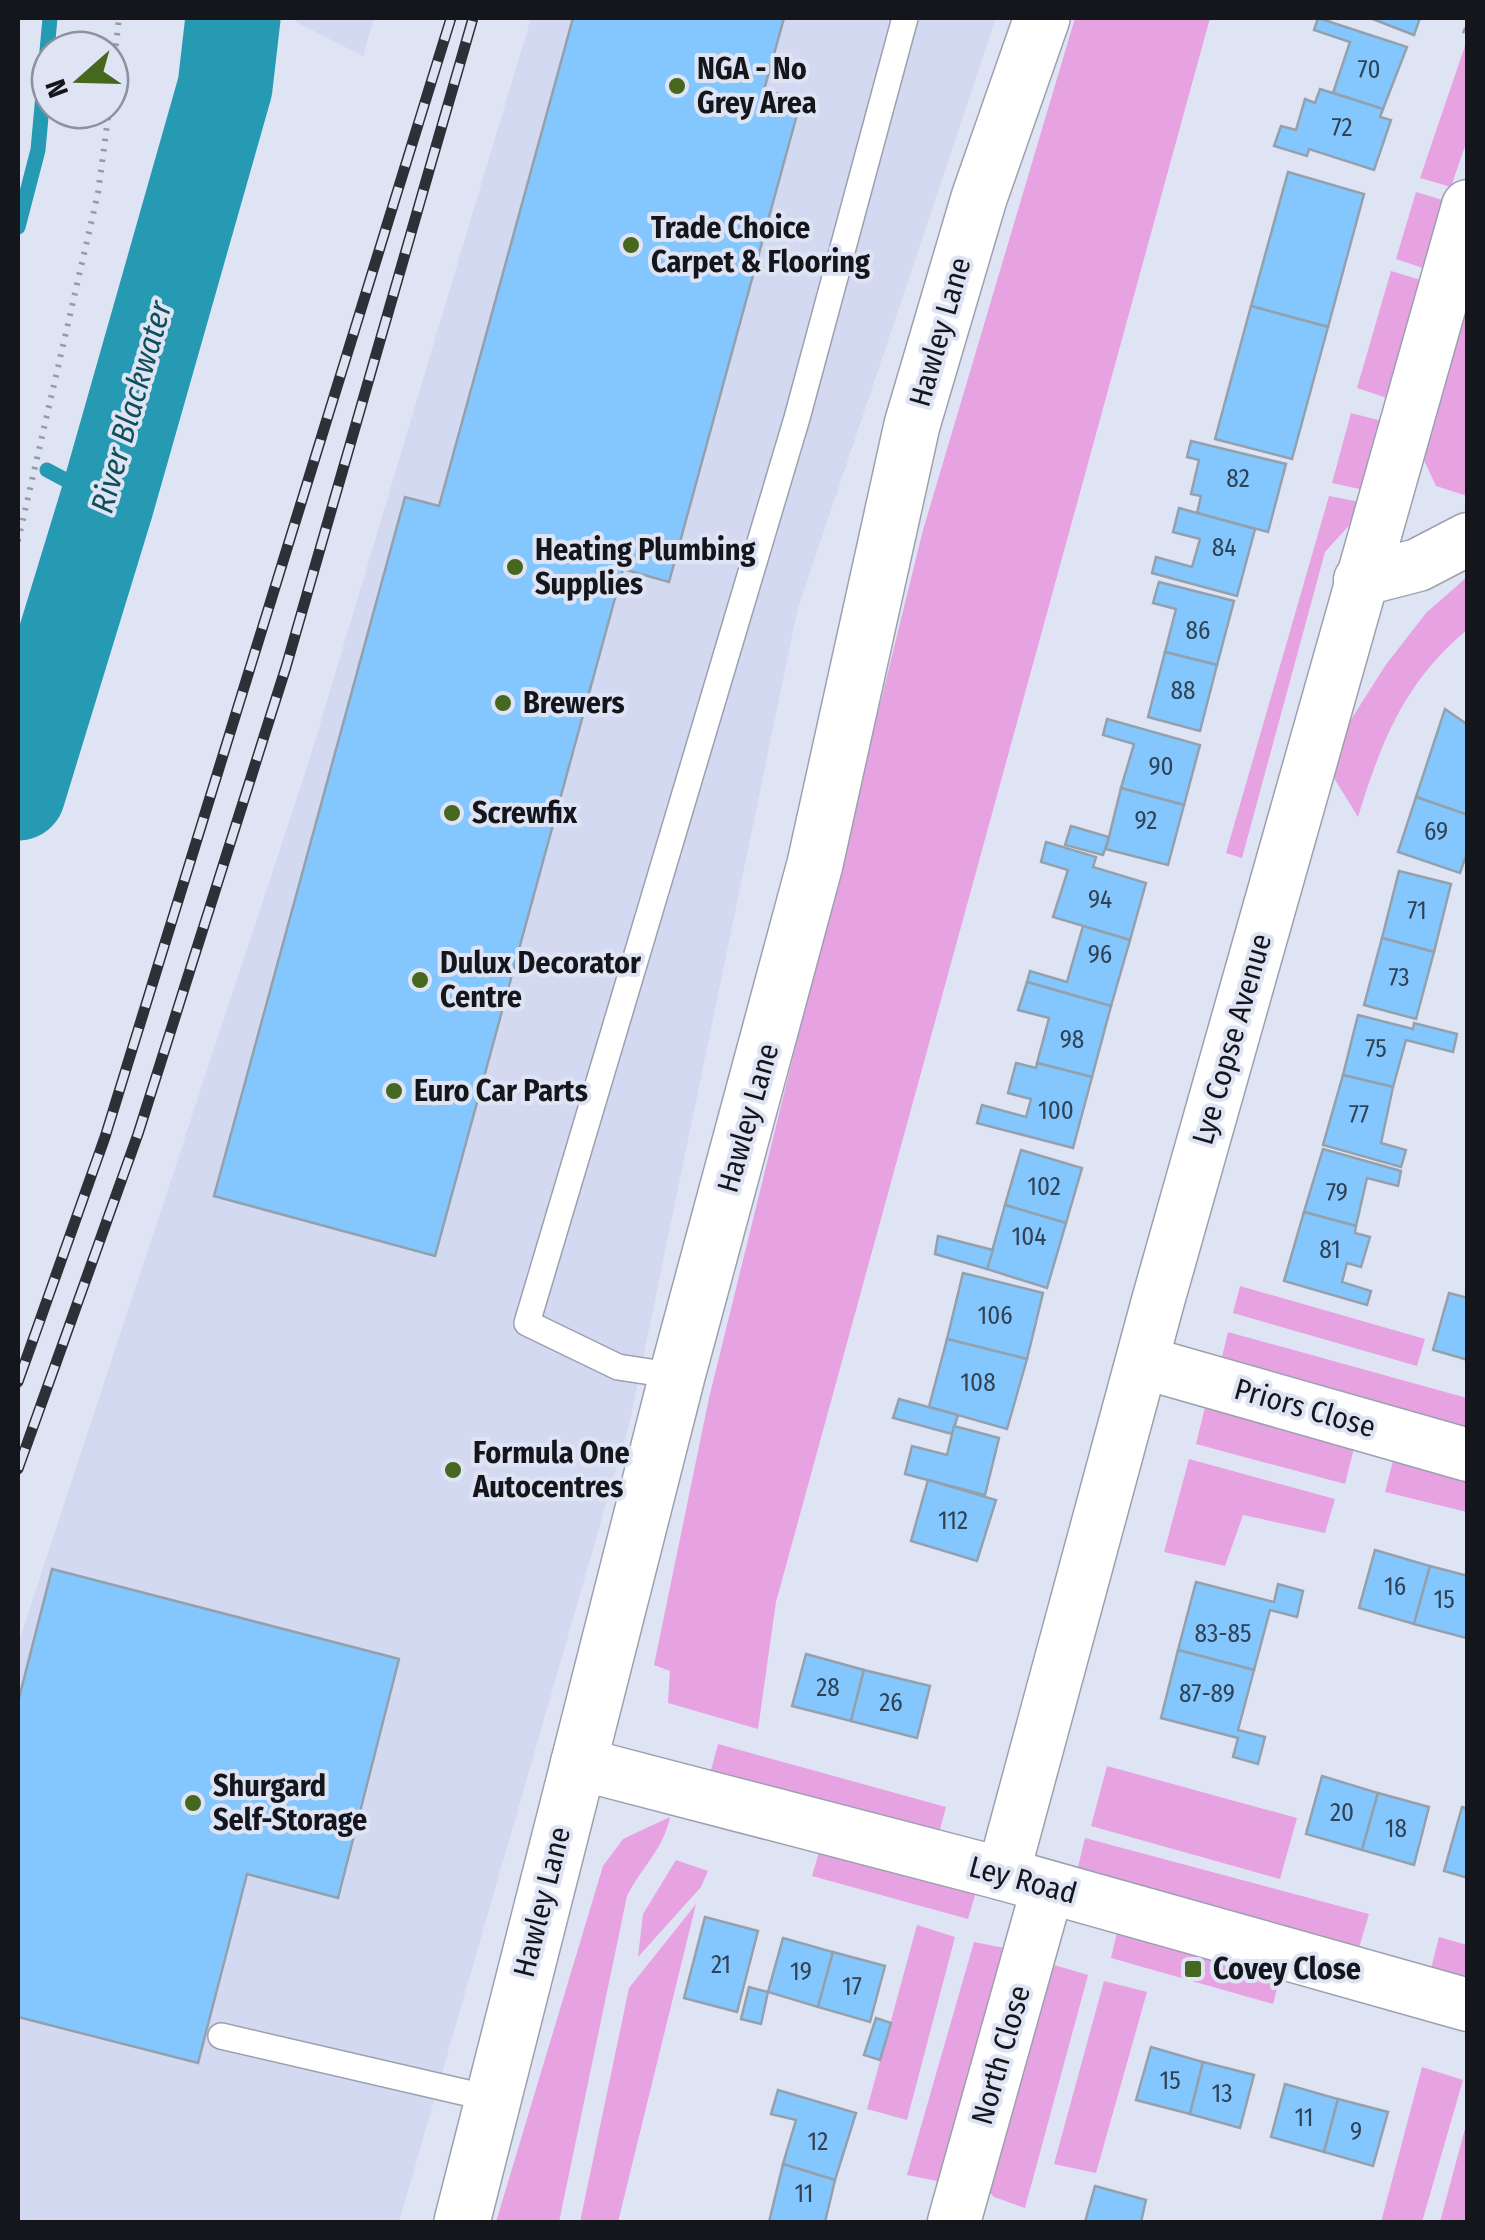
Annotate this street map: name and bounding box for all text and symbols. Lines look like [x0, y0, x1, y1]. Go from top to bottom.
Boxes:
north arrow [30, 30, 130, 130]
place label: NGA - No Grey Area [697, 51, 817, 121]
house number: 70 [1358, 55, 1380, 85]
text: N [39, 75, 75, 102]
marker: NGA - No Grey Area [666, 75, 688, 97]
house number: 72 [1332, 113, 1352, 143]
place label: Trade Choice Carpet & Flooring [651, 210, 870, 280]
marker: Trade Choice Carpet & Flooring [620, 234, 642, 256]
street label: Hawley Lane [902, 253, 978, 411]
water label: River Blackwater [83, 296, 180, 517]
house number: 82 [1226, 464, 1250, 494]
place label: Heating Plumbing Supplies [535, 532, 756, 602]
house number: 84 [1212, 533, 1236, 563]
marker: Heating Plumbing Supplies [504, 556, 526, 578]
house number: 86 [1186, 616, 1210, 646]
house number: 88 [1170, 676, 1196, 706]
place label: Brewers [523, 685, 625, 721]
marker: Brewers [492, 692, 514, 714]
house number: 90 [1148, 752, 1174, 782]
place label: Screwfix [472, 795, 578, 831]
marker: Screwfix [441, 802, 463, 824]
house number: 92 [1135, 806, 1157, 836]
house number: 69 [1424, 817, 1448, 847]
house number: 94 [1088, 885, 1112, 915]
house number: 71 [1407, 896, 1427, 926]
street label: Lye Copse Avenue [1185, 929, 1279, 1149]
house number: 96 [1088, 940, 1112, 970]
place label: Dulux Decorator Centre [440, 945, 642, 1015]
house number: 73 [1388, 963, 1410, 993]
marker: Dulux Decorator Centre [409, 969, 431, 991]
house number: 98 [1060, 1025, 1084, 1055]
house number: 75 [1365, 1034, 1387, 1064]
street label: Hawley Lane [710, 1039, 786, 1197]
place label: Euro Car Parts [414, 1073, 588, 1109]
marker: Euro Car Parts [383, 1080, 405, 1102]
house number: 100 [1038, 1096, 1074, 1126]
house number: 77 [1349, 1100, 1369, 1130]
house number: 102 [1027, 1172, 1061, 1202]
house number: 79 [1326, 1178, 1348, 1208]
house number: 104 [1012, 1222, 1046, 1252]
house number: 81 [1319, 1235, 1341, 1265]
house number: 106 [977, 1301, 1013, 1331]
house number: 108 [960, 1368, 996, 1398]
street label: Priors Close [1230, 1371, 1380, 1445]
place label: Formula One Autocentres [472, 1435, 630, 1505]
marker: Formula One Autocentres [442, 1459, 464, 1481]
house number: 112 [938, 1506, 968, 1536]
house number: 16 [1384, 1572, 1406, 1602]
house number: 15 [1433, 1585, 1455, 1615]
house number: 83-85 [1195, 1619, 1251, 1649]
house number: 28 [816, 1673, 840, 1703]
house number: 87-89 [1179, 1679, 1235, 1709]
house number: 26 [879, 1688, 903, 1718]
place label: Shurgard Self-Storage [213, 1768, 367, 1838]
marker: Shurgard Self-Storage [182, 1792, 204, 1814]
house number: 20 [1330, 1798, 1354, 1828]
house number: 18 [1385, 1814, 1407, 1844]
street label: Hawley Lane [506, 1823, 578, 1981]
street label: Ley Road [965, 1848, 1081, 1912]
house number: 21 [711, 1950, 731, 1980]
place label: Covey Close [1213, 1951, 1361, 1987]
house number: 19 [790, 1957, 812, 1987]
marker: Covey Close [1182, 1958, 1204, 1980]
house number: 17 [842, 1972, 862, 2002]
street label: North Close [964, 1981, 1038, 2129]
house number: 15 [1159, 2066, 1181, 2096]
house number: 13 [1211, 2079, 1233, 2109]
house number: 11 [1294, 2103, 1314, 2133]
house number: 9 [1350, 2117, 1362, 2147]
house number: 12 [808, 2127, 828, 2157]
house number: 11 [794, 2179, 814, 2209]

